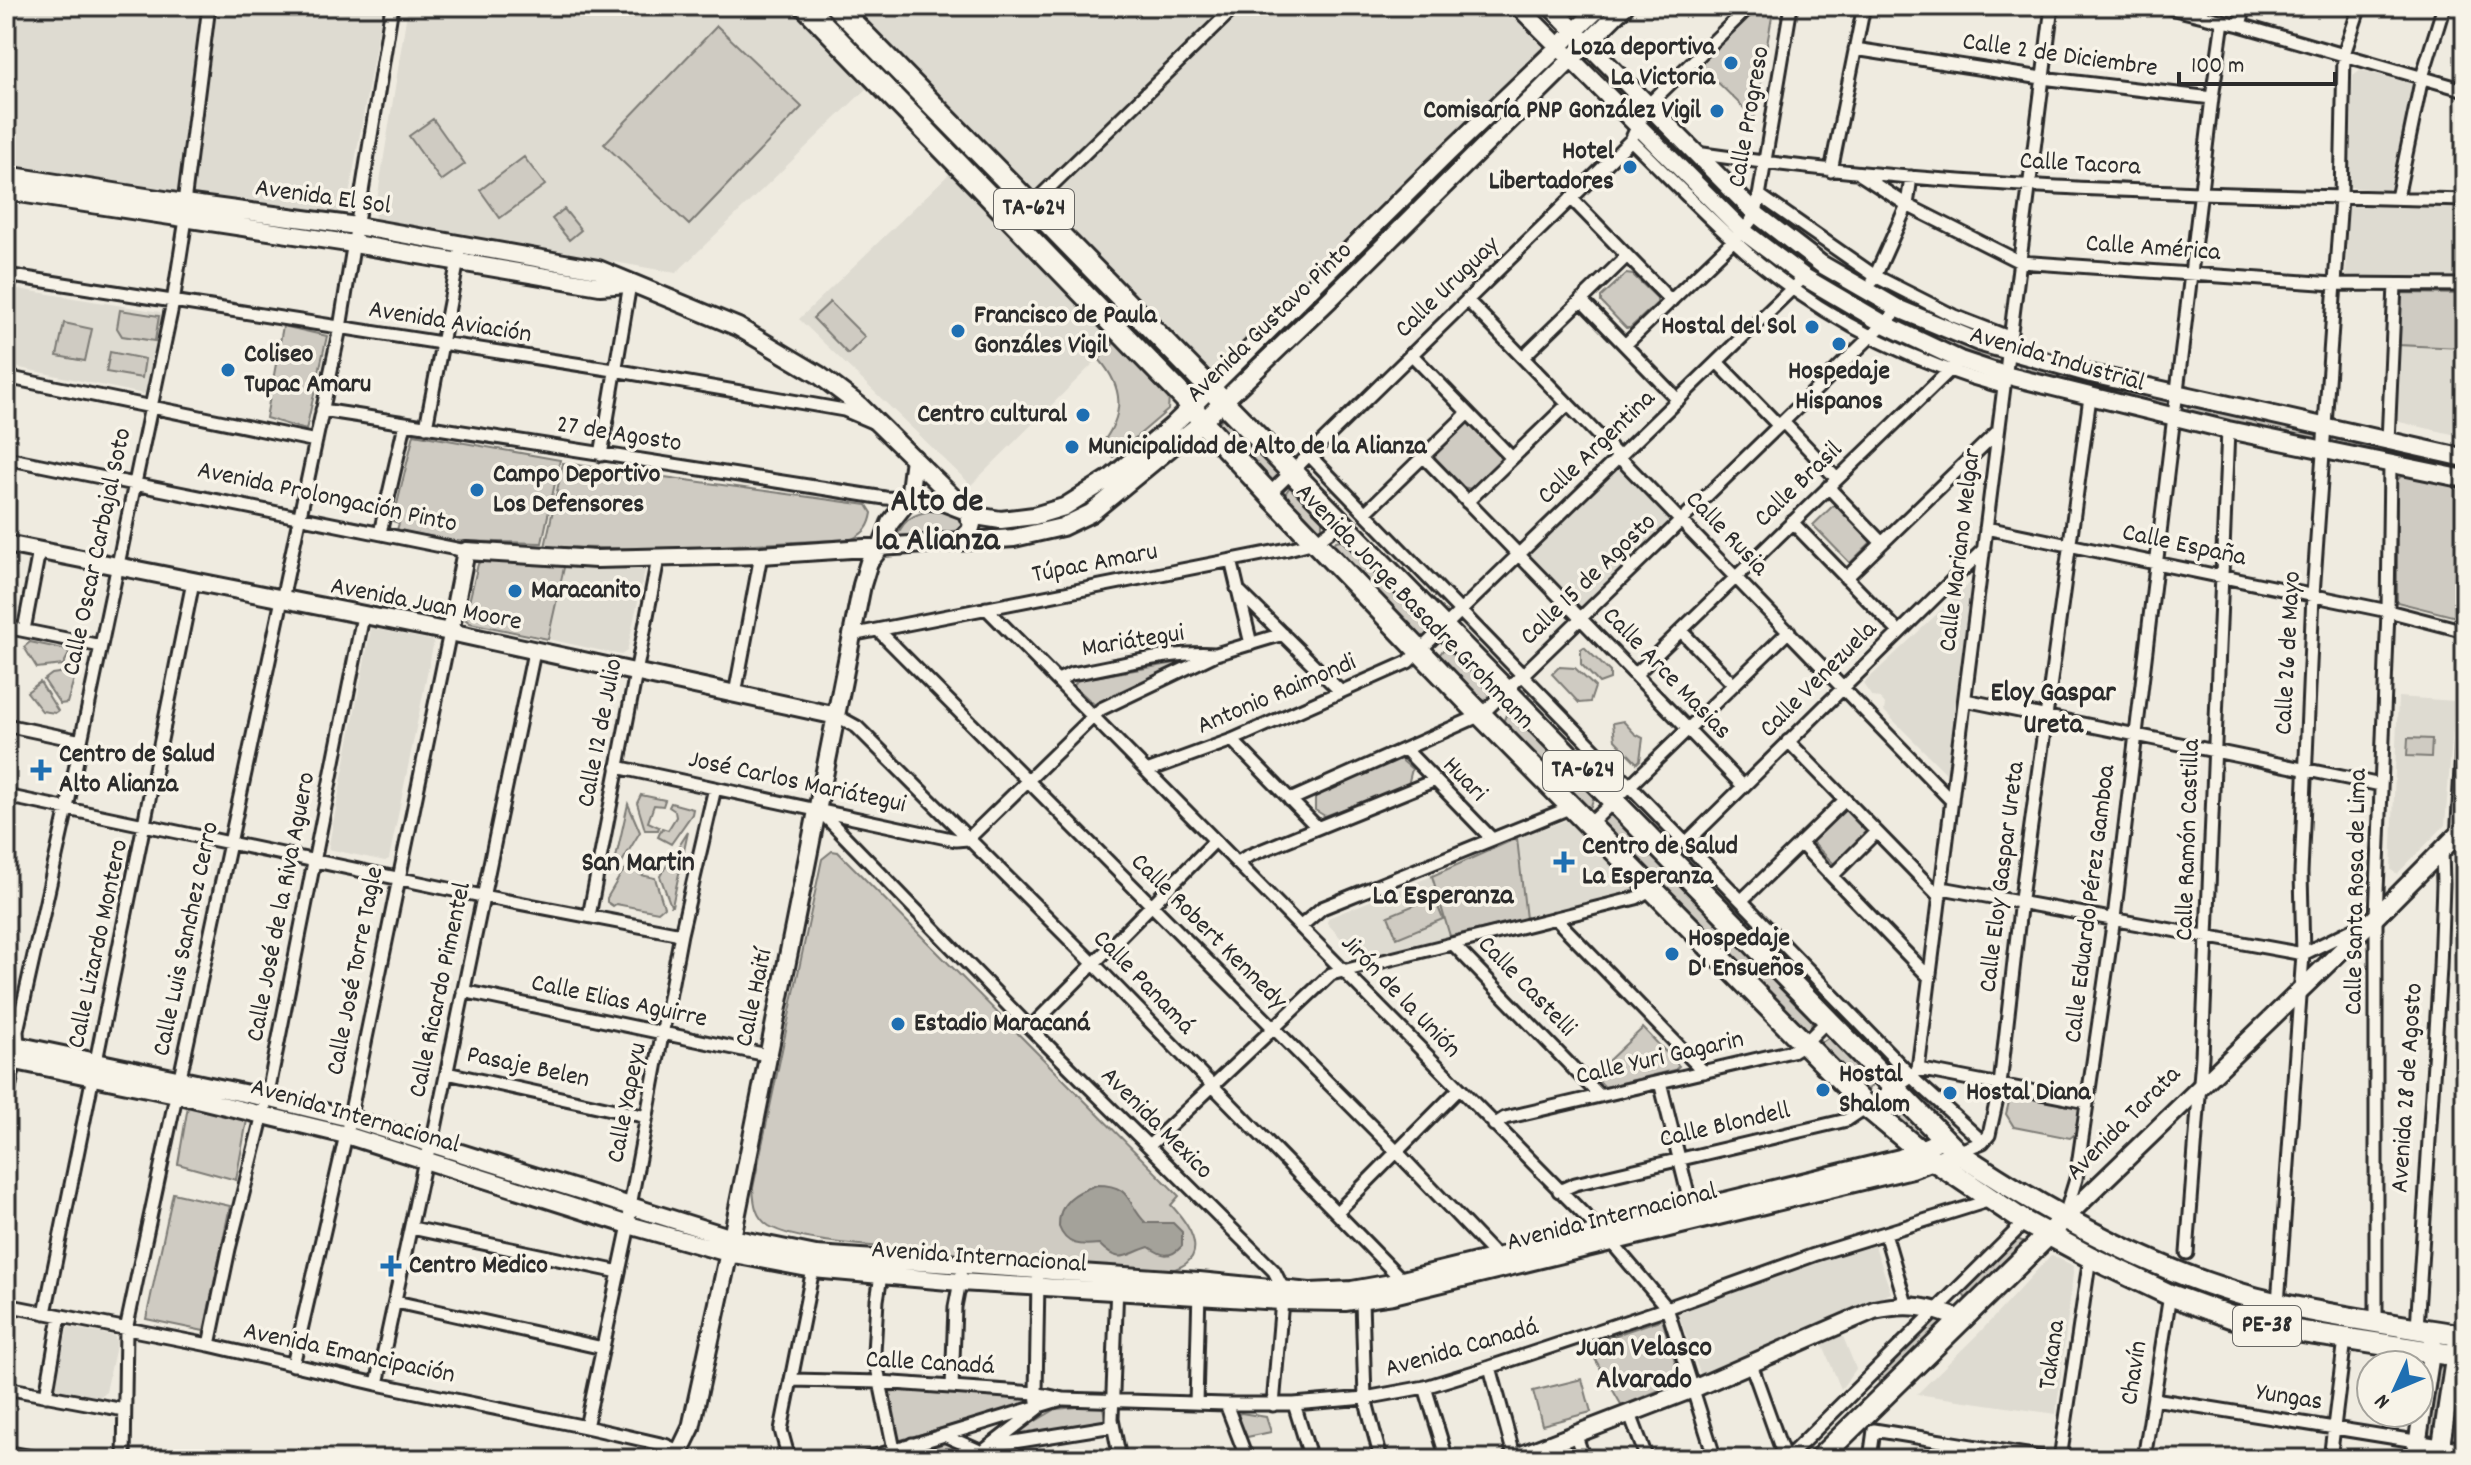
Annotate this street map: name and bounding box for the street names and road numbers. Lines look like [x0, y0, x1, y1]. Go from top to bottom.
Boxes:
street label: Calle 2 de Diciembre [1960, 24, 2160, 88]
street label: Calle Progreso [1719, 43, 1781, 191]
street label: Calle Tacora [2018, 143, 2142, 187]
street label: Avenida El Sol [253, 170, 393, 226]
road number: TA-624 [994, 189, 1074, 229]
street label: Calle América [2084, 226, 2222, 272]
street label: Calle Uruguay [1387, 228, 1509, 348]
street label: Avenida Gustavo Pinto [1178, 234, 1362, 412]
street label: Avenida Aviación [366, 292, 534, 354]
street label: Avenida Industrial [1965, 317, 2149, 403]
street label: Calle Argentina [1529, 381, 1665, 514]
street label: 27 de Agosto [554, 407, 684, 463]
street label: Calle Oscar Carbajal Soto [54, 425, 142, 679]
street label: Calle Brasil [1746, 433, 1852, 537]
street label: Calle Mariano Melgar [1930, 446, 1992, 654]
street label: Avenida Prolongación Pinto [194, 452, 460, 544]
street label: Avenida Jorge Basadre Grohmann [1286, 475, 1542, 739]
street label: Calle Rusia [1676, 483, 1777, 586]
street label: Calle 15 de Agosto [1512, 505, 1666, 655]
street label: Calle España [2119, 515, 2250, 577]
street label: Túpac Amaru [1029, 534, 1161, 594]
street label: Avenida Juan Moore [327, 568, 525, 642]
street label: Calle 26 de Mayo [2266, 570, 2312, 736]
street label: Calle Arce Masias [1593, 599, 1739, 749]
street label: Calle Venezuela [1752, 612, 1887, 747]
street label: Mariátegui [1079, 616, 1187, 668]
street label: Antonio Raimondi [1192, 645, 1363, 745]
street label: Calle 12 de Julio [568, 656, 634, 810]
street label: Calle Ramón Castilla [2167, 738, 2211, 942]
street label: José Carlos Mariátegui [685, 742, 909, 824]
street label: Huari [1433, 749, 1495, 811]
road number: TA-624 [1543, 751, 1623, 791]
street label: Calle Eloy Gaspar Ureta [1970, 759, 2036, 995]
street label: Calle Eduardo Pérez Gamboa [2056, 762, 2127, 1045]
street label: Calle Santa Rosa de Lima [2336, 768, 2378, 1016]
street label: Calle José de la Riva Aguero [238, 769, 326, 1045]
street label: Calle Luis Sanchez Cerro [144, 818, 230, 1060]
street label: Calle Lizardo Montero [59, 836, 139, 1052]
street label: Calle Robert Kennedy [1121, 845, 1295, 1019]
street label: Calle José Torre Tagle [318, 863, 394, 1079]
street label: Calle Ricardo Pimentel [400, 879, 482, 1101]
street label: Calle Panamá [1083, 922, 1203, 1044]
street label: Jirón de la Unión [1331, 927, 1469, 1067]
street label: Calle Castelli [1468, 928, 1584, 1046]
street label: Calle Haití [727, 943, 784, 1050]
street label: Calle Elias Aguirre [528, 965, 710, 1039]
street label: Avenida 28 de Agosto [2382, 982, 2434, 1194]
street label: Calle Yuri Gagarin [1572, 1022, 1748, 1096]
street label: Pasaje Belen [463, 1037, 593, 1099]
street label: Calle Yapeyu [598, 1040, 658, 1166]
street label: Avenida Tarata [2058, 1057, 2191, 1190]
street label: Avenida Mexico [1091, 1059, 1221, 1189]
street label: Avenida Internacional [246, 1069, 464, 1165]
street label: Calle Blondell [1656, 1093, 1794, 1159]
street label: Avenida Internacional [1503, 1174, 1721, 1262]
street label: Avenida Internacional [870, 1232, 1088, 1284]
road number: PE-38 [2233, 1306, 2301, 1346]
street label: Avenida Canadá [1381, 1309, 1543, 1389]
street label: Avenida Emancipación [240, 1313, 458, 1395]
street label: Takana [2030, 1317, 2076, 1392]
street label: Chavín [2112, 1338, 2158, 1408]
street label: Calle Canadá [865, 1342, 996, 1386]
street label: Yungas [2253, 1374, 2325, 1422]

